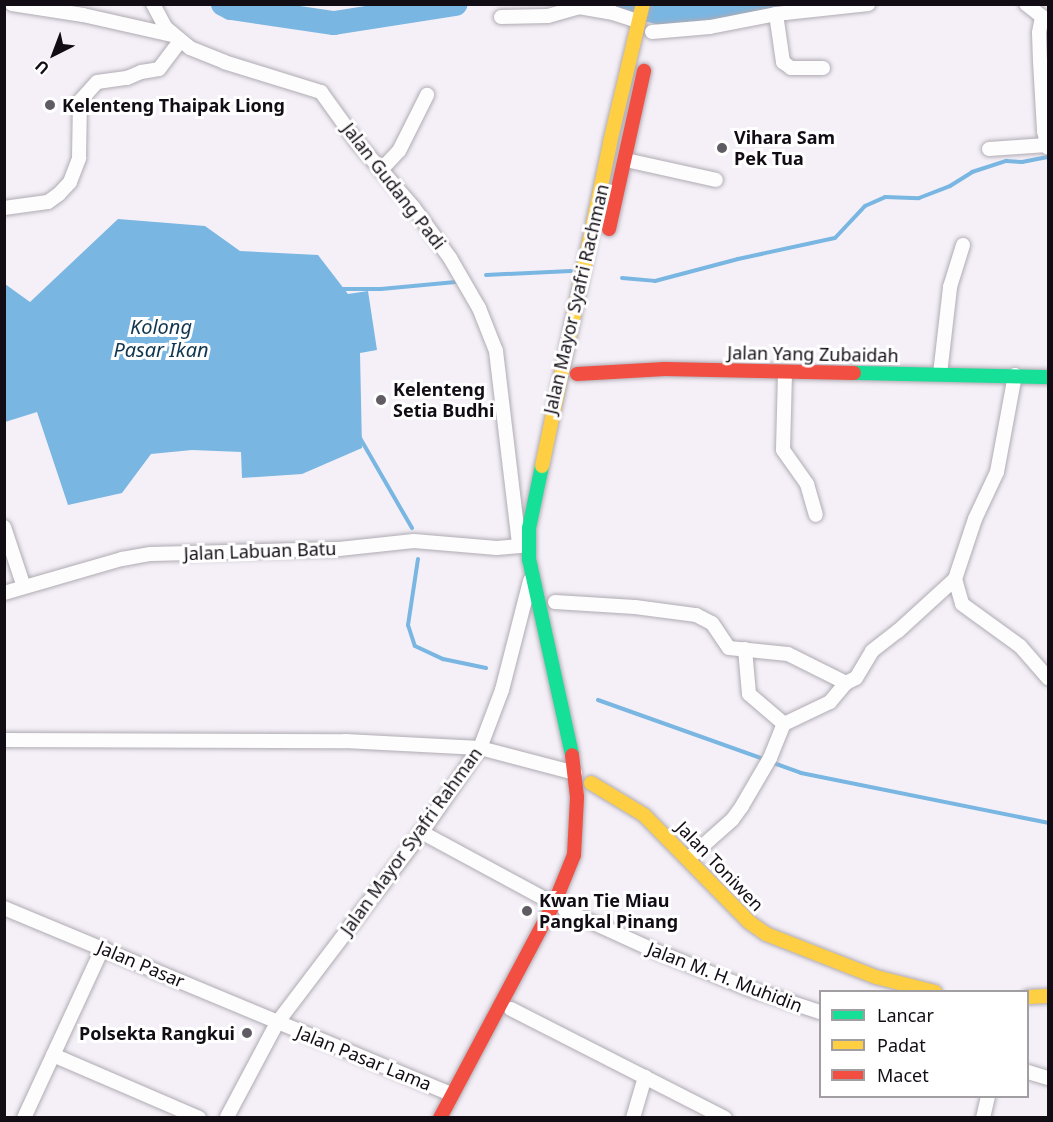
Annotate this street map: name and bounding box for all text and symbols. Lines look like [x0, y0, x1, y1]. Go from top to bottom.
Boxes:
north arrow [24, 24, 84, 84]
text: U [30, 55, 54, 80]
place label: Kelenteng Thaipak Liong [62, 94, 285, 116]
marker: Kelenteng Thaipak Liong [43, 98, 57, 112]
street label: Jalan Gudang Padi [338, 118, 450, 254]
place label: Vihara Sam Pek Tua [734, 127, 835, 170]
marker: Vihara Sam Pek Tua [715, 141, 729, 155]
street label: Jalan Mayor Syafri Rachman [539, 182, 613, 416]
water label: Kolong Pasar Ikan [113, 314, 209, 361]
street label: Jalan Yang Zubaidah [727, 342, 899, 366]
place label: Kelenteng Setia Budhi [393, 379, 494, 422]
marker: Kelenteng Setia Budhi [374, 393, 388, 407]
street label: Jalan Labuan Batu [183, 538, 337, 564]
street label: Jalan Mayor Syafri Rahman [336, 743, 486, 939]
street label: Jalan Toniwen [672, 817, 768, 915]
place label: Kwan Tie Miau Pangkal Pinang [539, 890, 678, 932]
marker: Kwan Tie Miau Pangkal Pinang [520, 904, 534, 918]
street label: Jalan Pasar [94, 936, 188, 992]
street label: Jalan M. H. Muhidin [644, 937, 806, 1017]
legend [819, 990, 1029, 1098]
text: Lancar [877, 1003, 934, 1027]
street label: Jalan Pasar Lama [293, 1021, 435, 1095]
place label: Polsekta Rangkui [79, 1022, 235, 1044]
marker: Polsekta Rangkui [240, 1026, 254, 1040]
text: Padat [877, 1033, 926, 1057]
text: Macet [877, 1063, 929, 1087]

